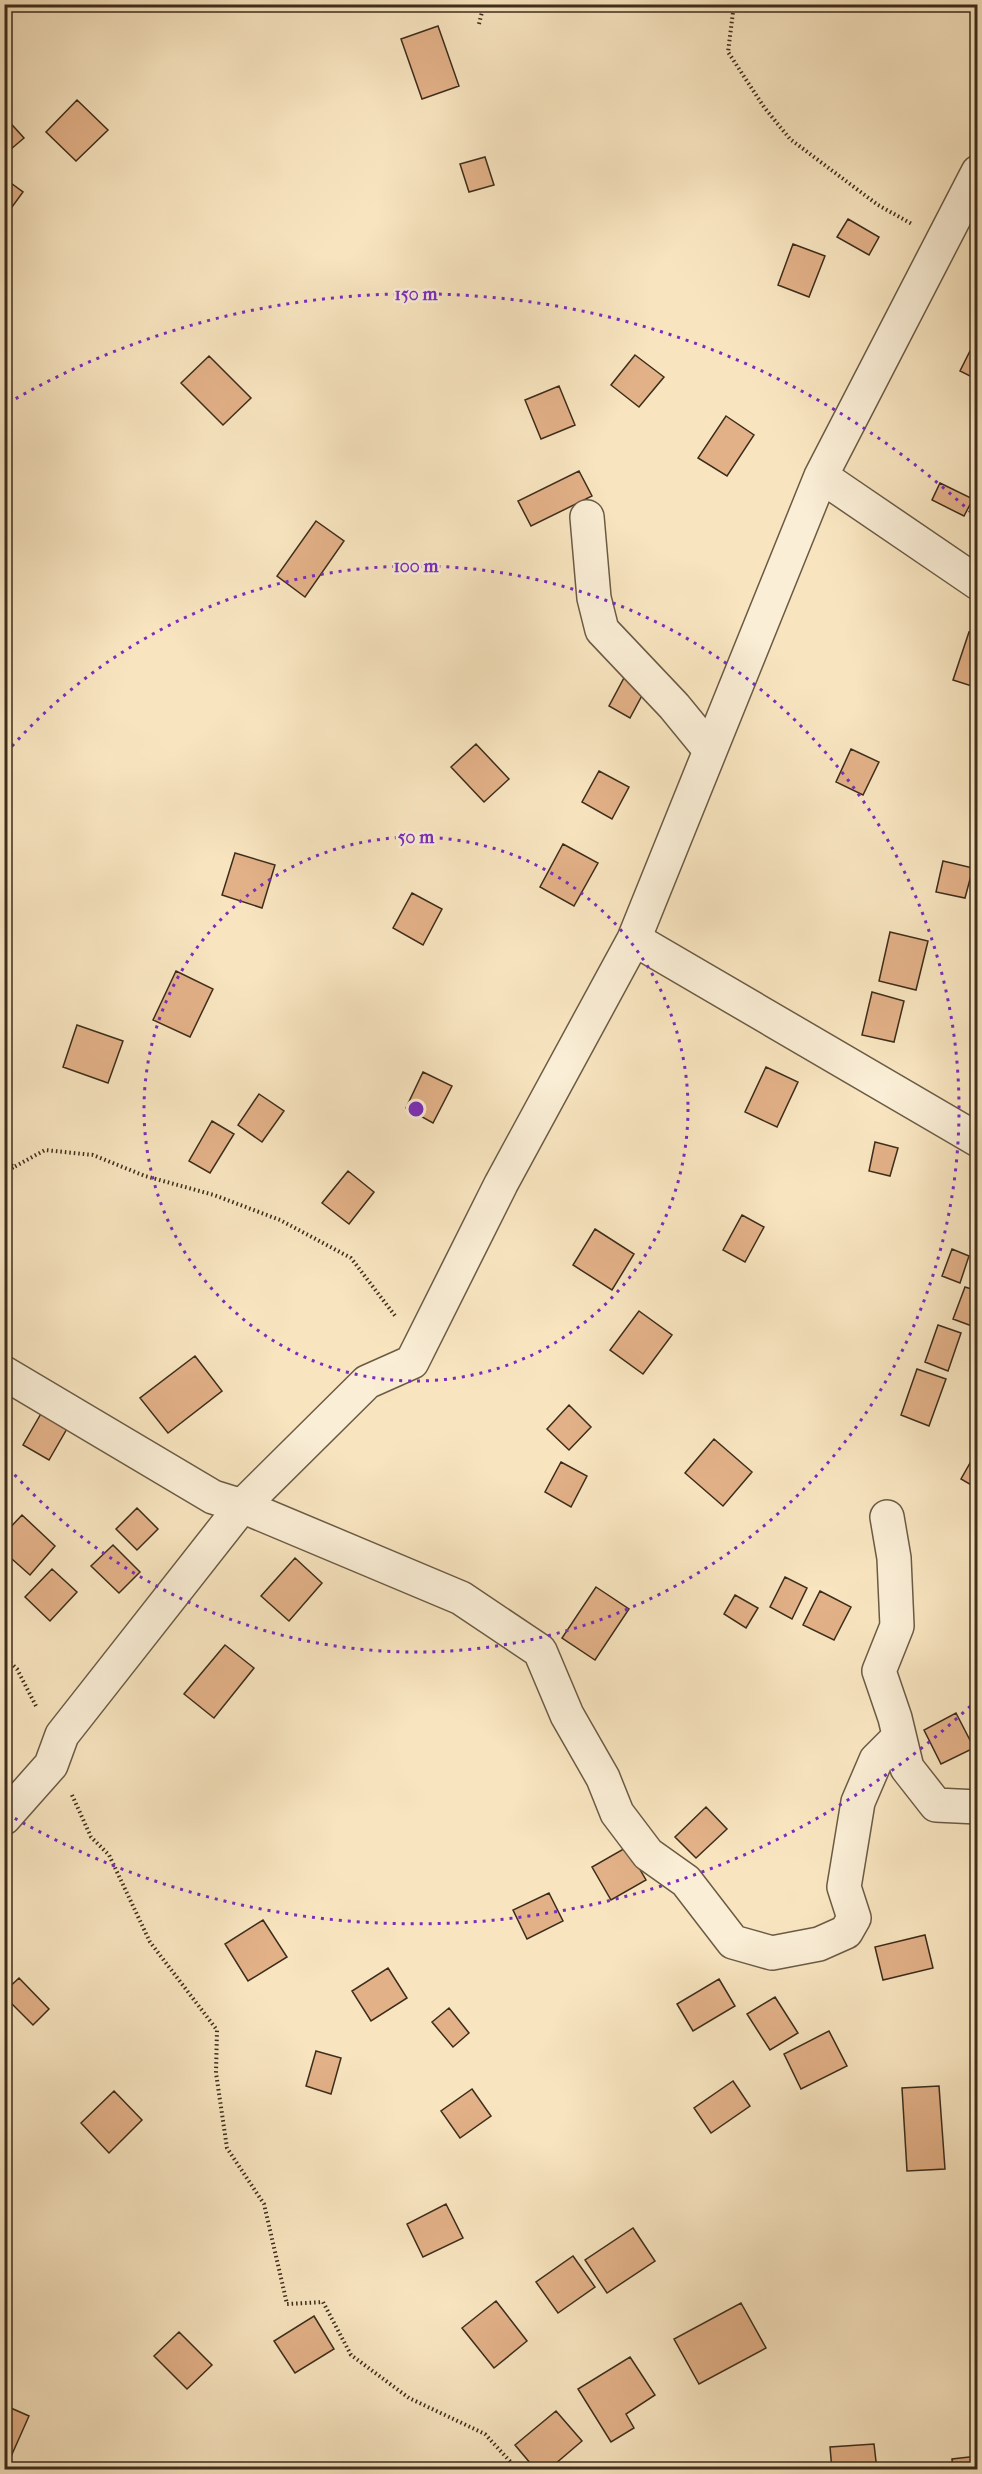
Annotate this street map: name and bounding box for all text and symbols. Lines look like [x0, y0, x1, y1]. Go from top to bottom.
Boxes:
text: 150 m [395, 284, 438, 305]
text: 100 m [393, 556, 440, 577]
text: 50 m [398, 827, 435, 848]
centre of rings [406, 1099, 426, 1119]

